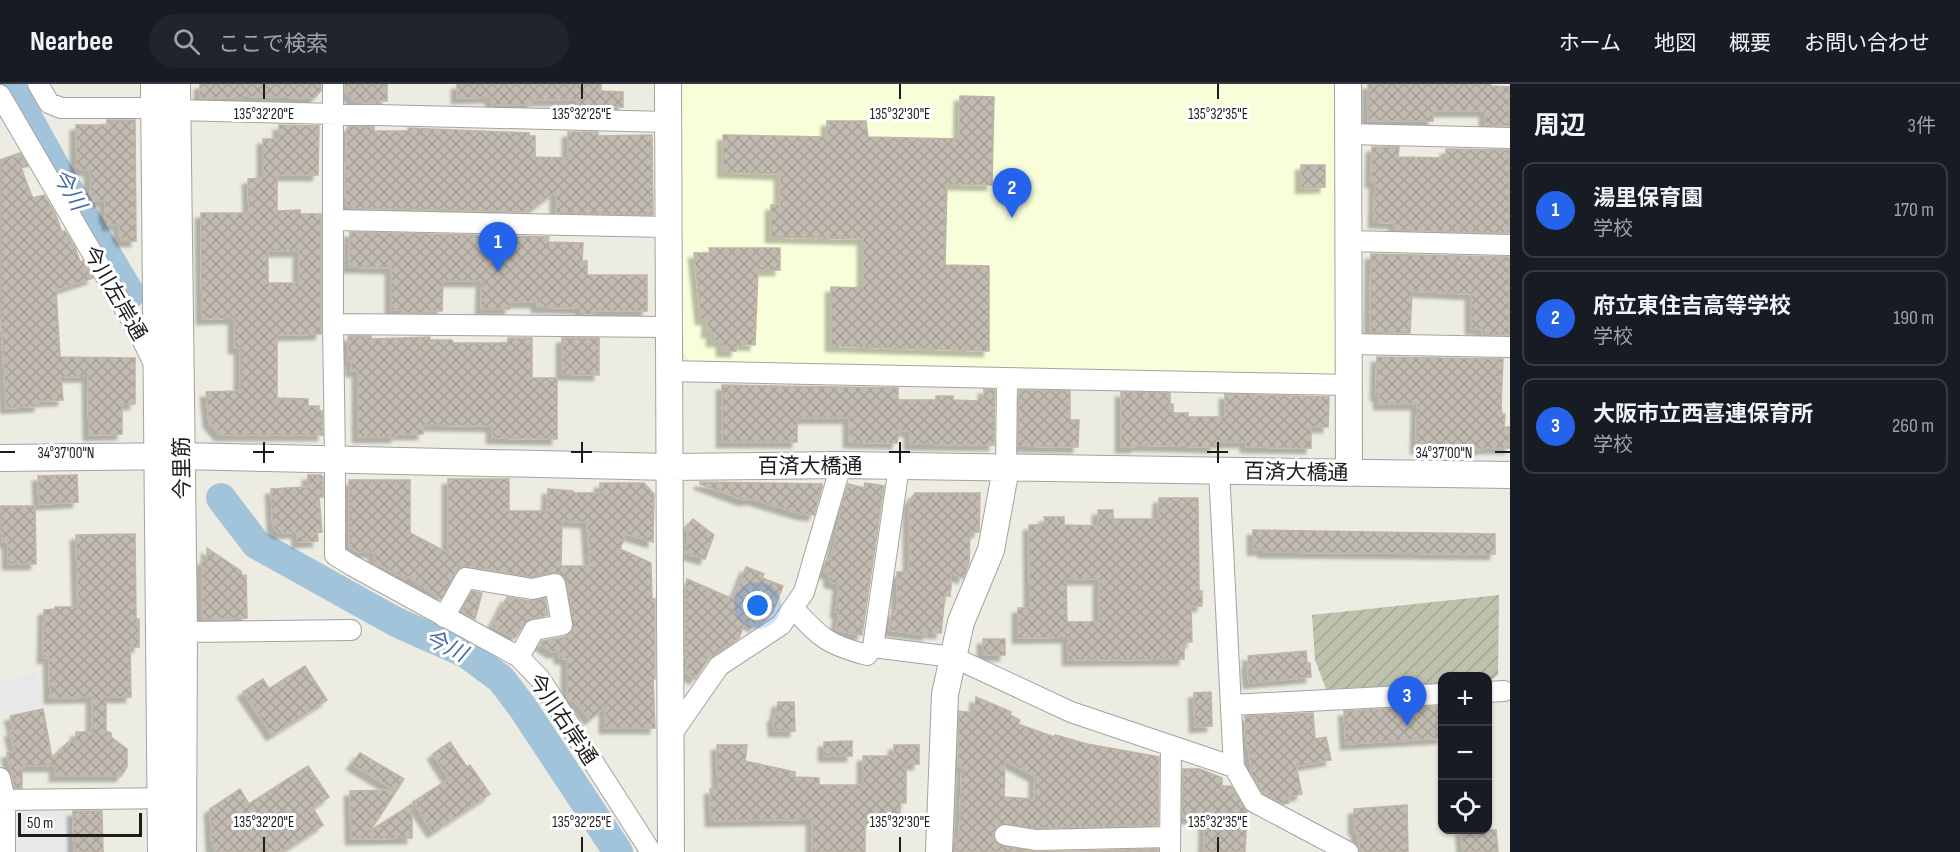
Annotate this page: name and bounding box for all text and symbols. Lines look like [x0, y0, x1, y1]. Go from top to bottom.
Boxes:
search box [149, 14, 569, 68]
text: Nearbee [30, 25, 113, 58]
icon: search [170, 25, 203, 58]
text: ここで検索 [218, 31, 328, 58]
text: ホーム [1559, 31, 1621, 56]
text: 地図 [1654, 31, 1696, 56]
text: 概要 [1729, 31, 1771, 56]
text: お問い合わせ [1804, 31, 1930, 56]
text: 135°32'20"E [234, 105, 294, 124]
text: 135°32'25"E [552, 105, 612, 124]
text: 135°32'30"E [870, 105, 930, 124]
text: 135°32'35"E [1188, 105, 1248, 124]
text: 周辺 [1534, 111, 1586, 142]
text: 3件 [1908, 114, 1936, 138]
water label: 今川 [46, 164, 92, 217]
pin: 2 [992, 168, 1032, 218]
text: 湯里保育園 [1593, 185, 1703, 212]
text: 1 [1552, 198, 1559, 222]
text: 170 m [1894, 198, 1934, 222]
text: 学校 [1593, 217, 1633, 241]
pin: 1 [478, 222, 518, 272]
street label: 今川左岸通 [77, 242, 152, 345]
text: 府立東住吉高等学校 [1593, 293, 1791, 320]
text: 2 [1551, 306, 1560, 330]
text: 190 m [1893, 306, 1934, 330]
text: 学校 [1593, 325, 1633, 349]
text: 大阪市立西喜連保育所 [1593, 401, 1813, 428]
text: 3 [1551, 414, 1560, 438]
text: 260 m [1892, 414, 1934, 438]
text: 学校 [1593, 433, 1633, 457]
street label: 今里筋 [169, 436, 196, 500]
text: 34°37'00"N [38, 444, 94, 463]
text: 34°37'00"N [1416, 444, 1472, 463]
street label: 百済大橋通 [758, 454, 863, 479]
street label: 百済大橋通 [1243, 459, 1349, 486]
your location [743, 591, 772, 620]
water label: 今川 [420, 625, 473, 669]
street label: 今川右岸通 [523, 669, 602, 770]
map controls [1438, 672, 1492, 834]
button: + [1438, 672, 1492, 726]
pin: 3 [1388, 676, 1426, 726]
button: − [1438, 726, 1492, 780]
button: locate [1438, 780, 1492, 834]
scale bar [18, 810, 142, 838]
text: 135°32'20"E [234, 813, 294, 832]
text: 135°32'25"E [552, 813, 612, 832]
text: 135°32'30"E [870, 813, 930, 832]
text: 135°32'35"E [1188, 813, 1248, 832]
text: 50 m [27, 814, 53, 833]

